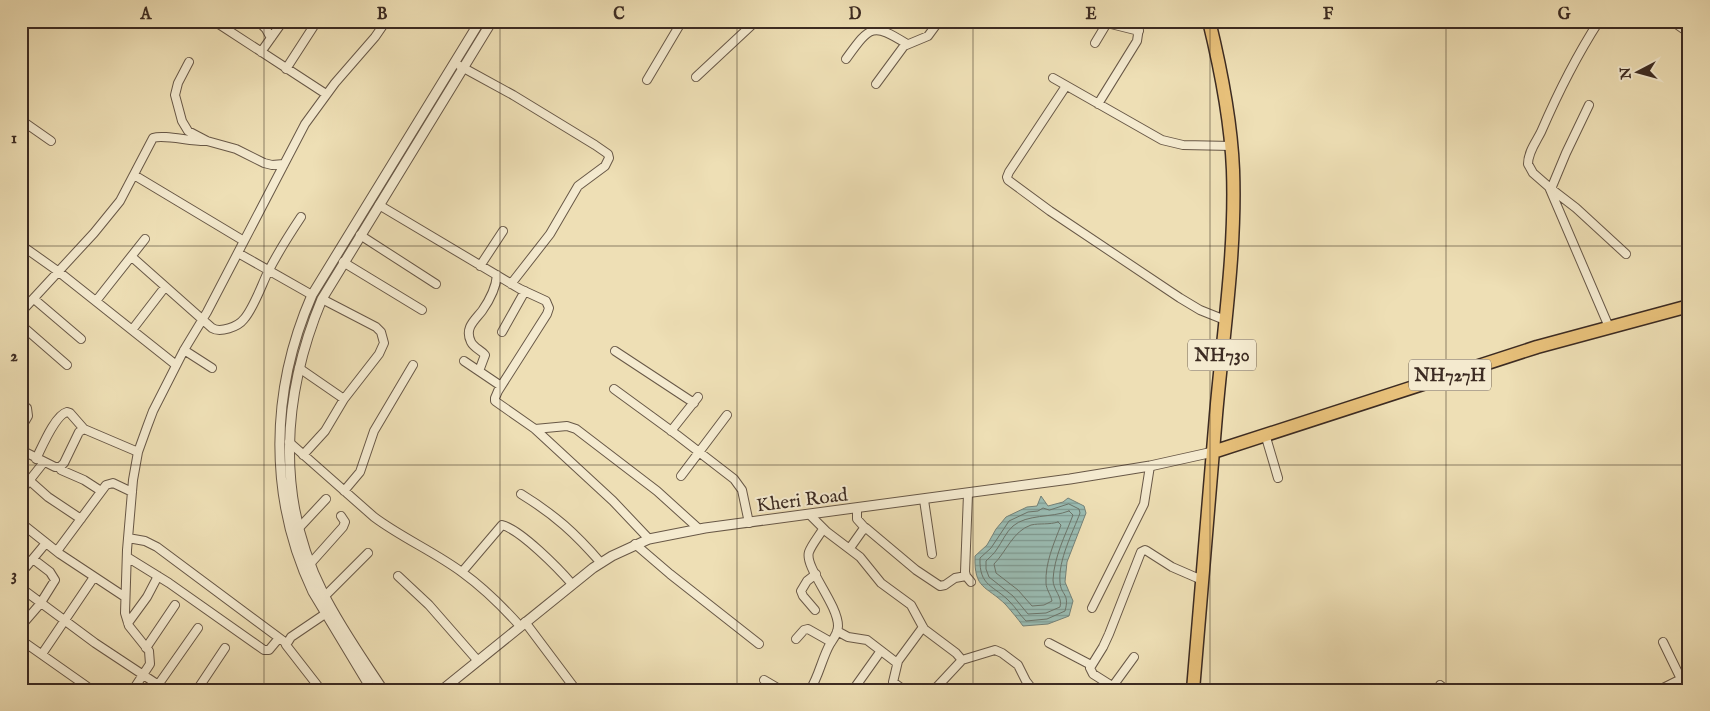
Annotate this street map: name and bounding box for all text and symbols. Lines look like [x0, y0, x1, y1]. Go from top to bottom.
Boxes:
text: A [140, 5, 153, 25]
text: B [377, 5, 388, 25]
text: C [613, 5, 625, 25]
text: D [849, 5, 862, 25]
text: E [1085, 5, 1097, 25]
text: F [1323, 5, 1334, 25]
text: G [1558, 5, 1571, 25]
north arrow [1612, 48, 1662, 98]
text: N [1616, 66, 1636, 81]
text: 1 [11, 129, 17, 149]
road number: NH730 [1188, 340, 1256, 370]
text: 2 [10, 347, 18, 367]
road number: NH727H [1409, 360, 1491, 390]
street label: Kheri Road [755, 483, 850, 518]
text: 3 [11, 566, 17, 586]

